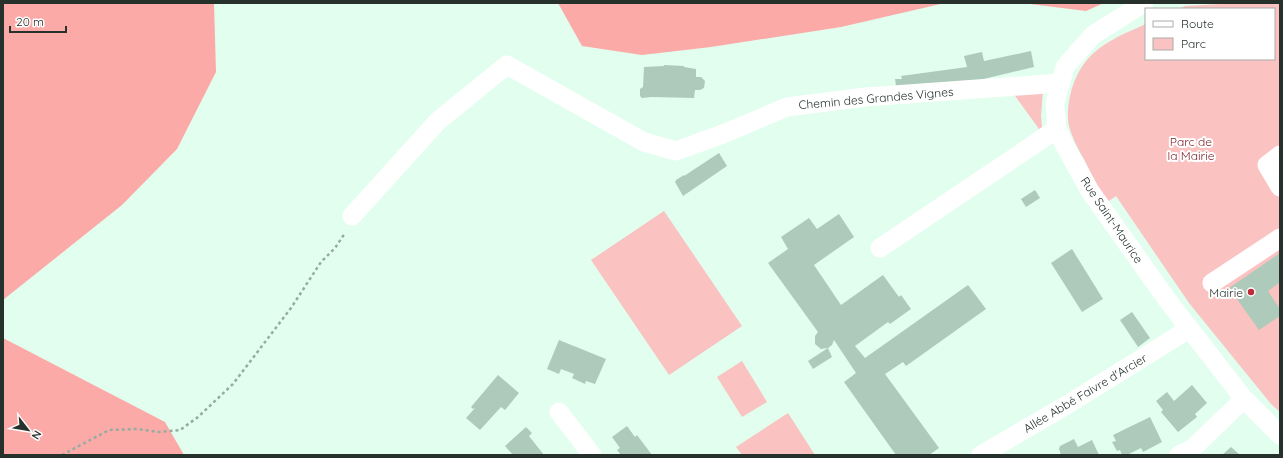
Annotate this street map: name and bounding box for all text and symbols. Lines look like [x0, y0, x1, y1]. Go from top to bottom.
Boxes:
scale bar [10, 8, 66, 34]
legend [1145, 8, 1275, 60]
text: 20 m [16, 14, 44, 29]
text: Route [1181, 16, 1214, 31]
text: Parc [1181, 36, 1206, 51]
street label: Chemin des Grandes Vignes [798, 84, 954, 112]
park label: Parc de la Mairie [1167, 134, 1215, 163]
street label: Rue Saint-Maurice [1077, 174, 1147, 266]
place label: Mairie [1209, 285, 1243, 300]
marker: Mairie [1246, 287, 1256, 297]
street label: Allée Abbé Faivre d'Arcier [1021, 350, 1150, 436]
north arrow [8, 410, 48, 450]
text: N [28, 428, 45, 442]

